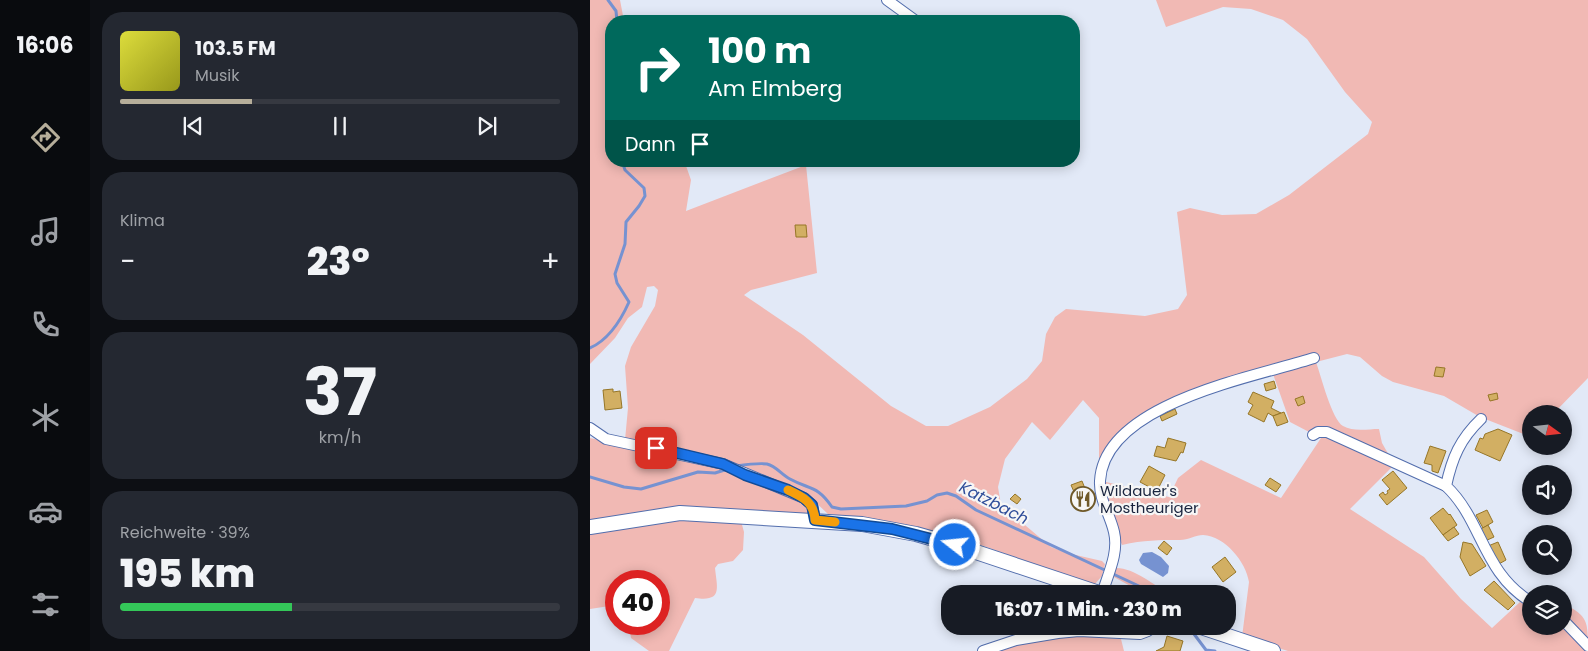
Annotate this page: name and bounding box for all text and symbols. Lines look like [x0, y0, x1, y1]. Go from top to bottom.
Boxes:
text: 100 m [708, 26, 811, 75]
text: 16:06 [17, 30, 73, 61]
text: 103.5 FM [195, 35, 276, 62]
icon: right [625, 35, 690, 100]
text: Musik [195, 64, 240, 87]
text: Am Elmberg [708, 73, 842, 104]
icon: previous [179, 112, 207, 140]
icon: pause [326, 112, 354, 140]
icon: next [473, 112, 501, 140]
icon: directions [28, 120, 63, 155]
icon: arrive [686, 130, 714, 158]
text: Dann [625, 131, 676, 158]
text: Klima [120, 209, 165, 232]
icon: music [28, 214, 63, 249]
text: 23° [307, 235, 370, 288]
text: − [120, 242, 135, 281]
text: + [541, 242, 560, 281]
icon: phone [28, 307, 63, 342]
text: 37 [303, 347, 377, 438]
icon: climate [28, 400, 63, 435]
north arrow [1522, 405, 1572, 455]
map controls [1522, 405, 1572, 635]
text: km/h [319, 426, 361, 449]
pin [635, 427, 677, 469]
icon: arrive [642, 434, 670, 462]
button: sound [1522, 465, 1572, 515]
water label: Katzbach [955, 476, 1033, 530]
place label: Wildauer's Mostheuriger [1100, 480, 1199, 518]
restaurant icon: Wildauer's Mostheuriger [1070, 486, 1096, 512]
icon: car [28, 494, 63, 529]
position arrow [928, 518, 980, 570]
text: Reichweite · 39% [120, 521, 250, 544]
button: search [1522, 525, 1572, 575]
text: 195 km [120, 547, 255, 600]
speed limit sign: 40 [605, 570, 670, 635]
button: layers [1522, 585, 1572, 635]
icon: filters [28, 587, 63, 622]
text: 16:07 · 1 Min. · 230 m [995, 596, 1182, 623]

